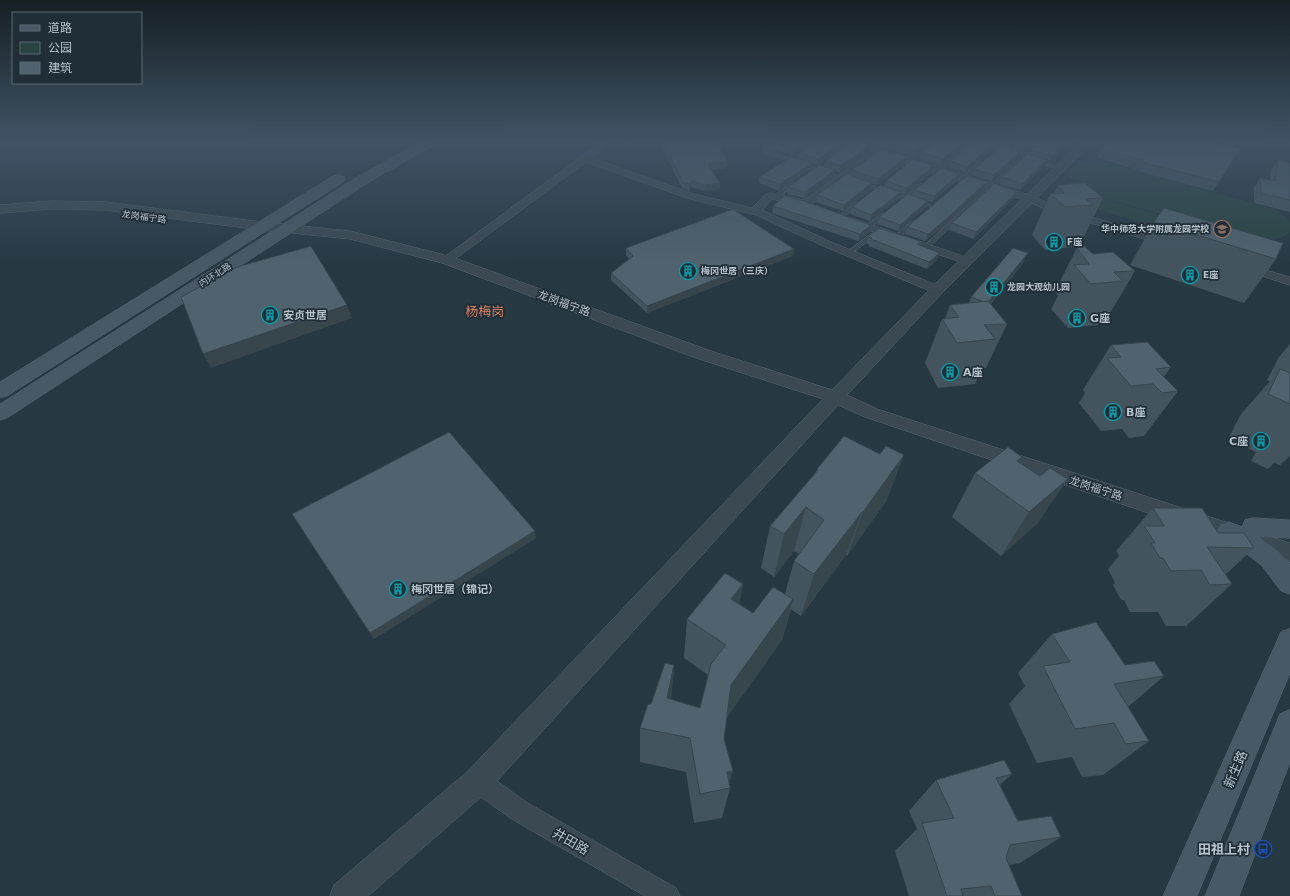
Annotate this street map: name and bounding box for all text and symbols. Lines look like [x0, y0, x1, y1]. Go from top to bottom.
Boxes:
legend [12, 12, 142, 84]
text: 道路 [48, 21, 72, 35]
text: 公园 [48, 41, 72, 55]
text: 建筑 [48, 61, 72, 75]
street label: 龙岗福宁路 [121, 208, 167, 225]
school or university icon: 华中师范大学附属龙园学校 [1212, 219, 1232, 239]
place label: 华中师范大学附属龙园学校 [1101, 223, 1210, 234]
building icon: F座 [1044, 232, 1064, 252]
place label: F座 [1067, 237, 1082, 247]
street label: 内环北路 [197, 261, 233, 289]
building icon: 梅冈世居（三庆） [678, 261, 698, 281]
building icon: E座 [1180, 265, 1200, 285]
place label: 梅冈世居（三庆） [701, 266, 773, 276]
place label: E座 [1203, 270, 1218, 280]
building icon: 龙园大观幼儿园 [984, 277, 1004, 297]
place label: 龙园大观幼儿园 [1007, 281, 1070, 292]
street label: 龙岗福宁路 [536, 288, 592, 319]
district label: 杨梅岗 [465, 304, 505, 319]
building icon: 安贞世居 [260, 305, 280, 325]
building icon: G座 [1067, 308, 1087, 328]
place label: 安贞世居 [283, 309, 327, 322]
place label: G座 [1090, 312, 1110, 325]
building icon: A座 [940, 362, 960, 382]
place label: A座 [963, 366, 983, 379]
building icon: B座 [1103, 402, 1123, 422]
place label: B座 [1126, 406, 1145, 419]
building icon: C座 [1251, 431, 1271, 451]
place label: C座 [1229, 435, 1248, 448]
street label: 龙岗福宁路 [1068, 474, 1124, 503]
building icon: 梅冈世居（锦记） [388, 579, 408, 599]
place label: 梅冈世居（锦记） [411, 583, 499, 596]
street label: 新生路 [1221, 748, 1250, 790]
street label: 井田路 [550, 825, 591, 858]
bus stop icon: 田祖上村 [1253, 839, 1273, 859]
place label: 田祖上村 [1198, 842, 1250, 857]

